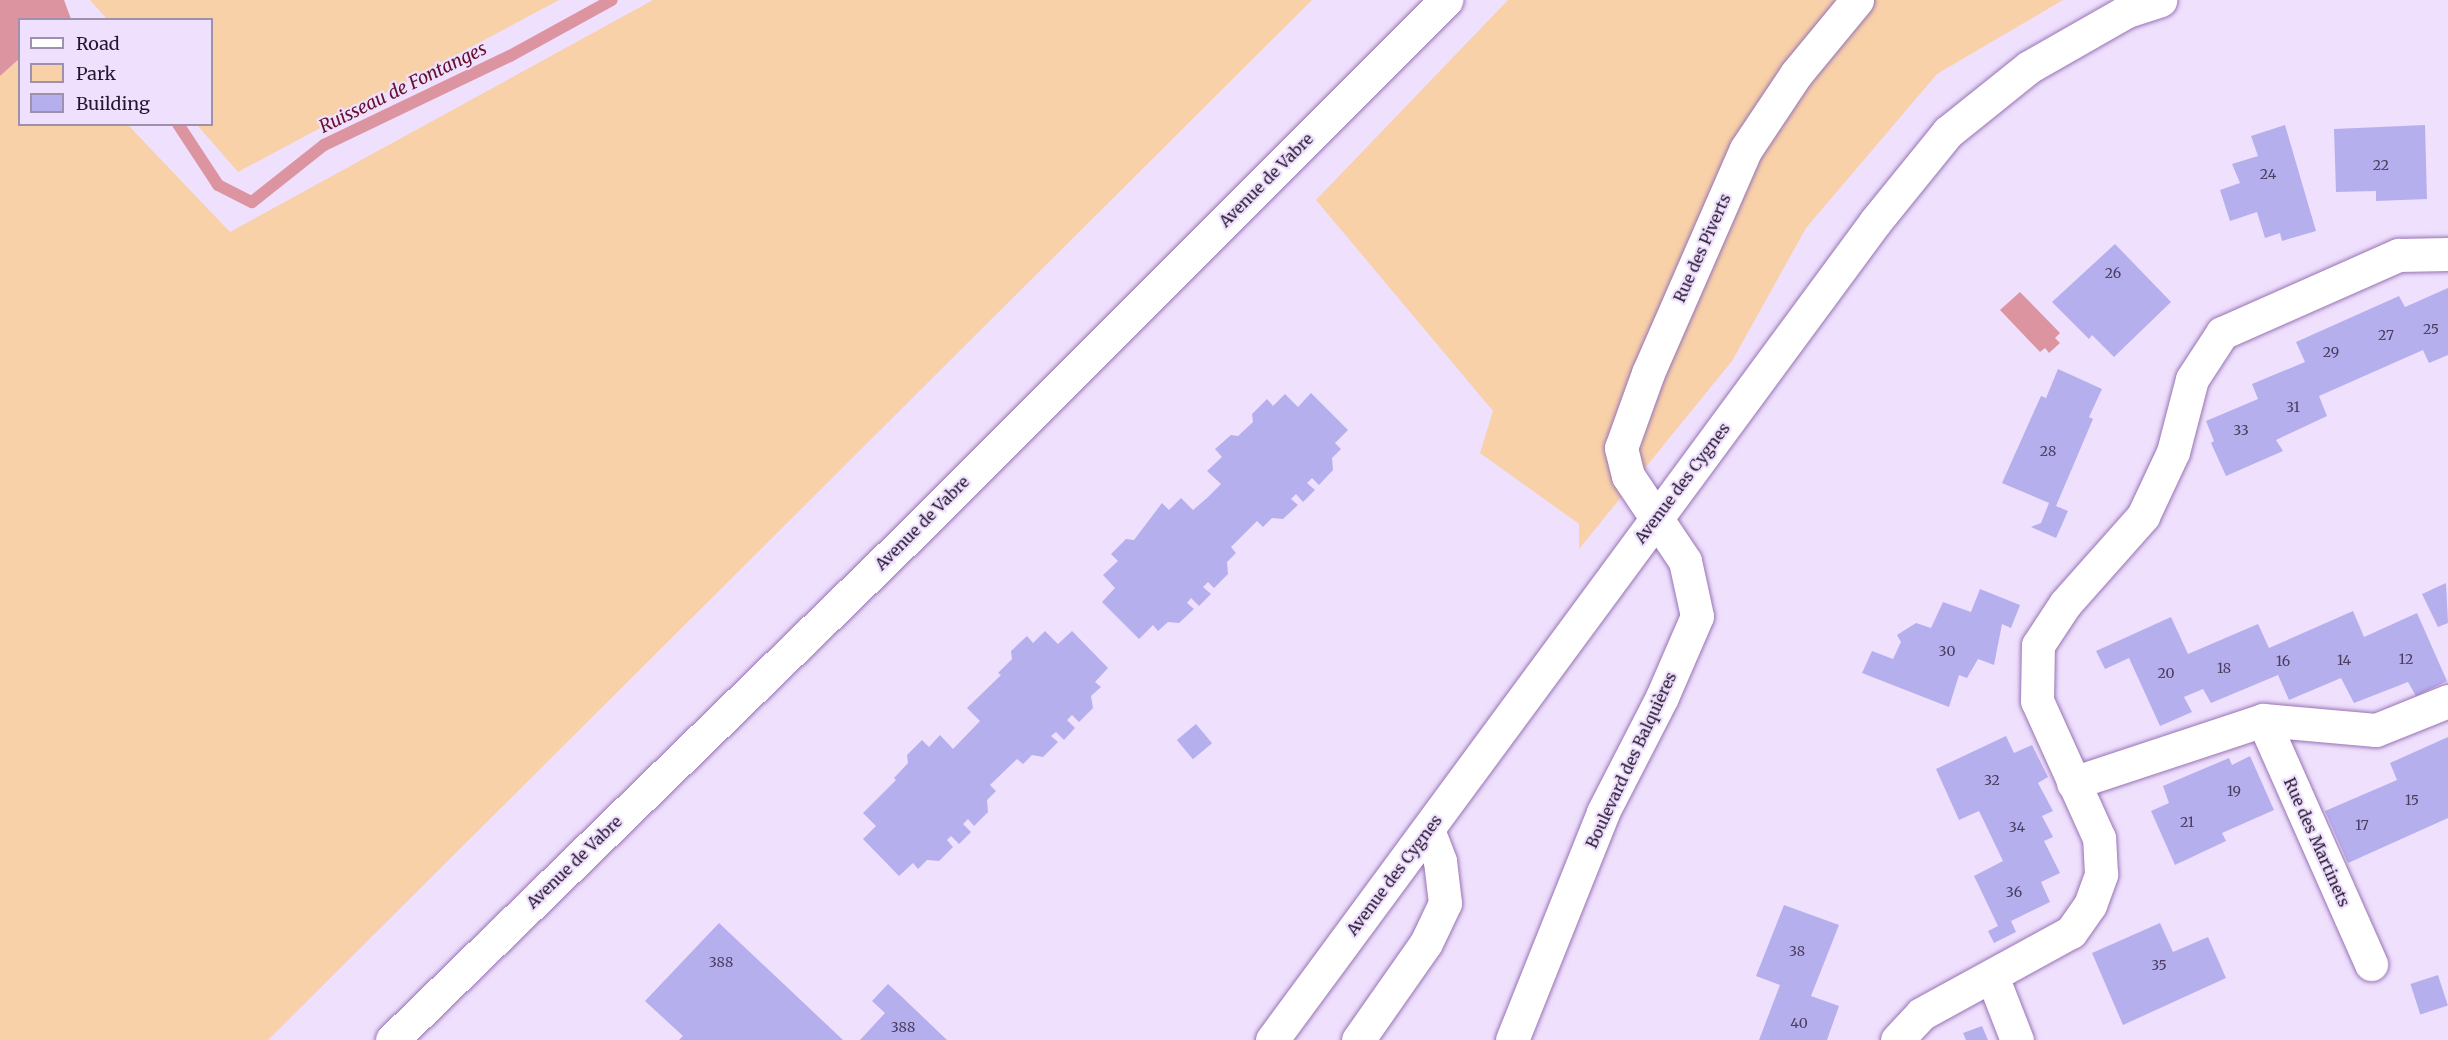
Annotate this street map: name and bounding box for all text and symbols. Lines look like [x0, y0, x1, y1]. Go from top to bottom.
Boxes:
legend [18, 18, 213, 126]
text: Road [76, 32, 120, 55]
water label: Ruisseau de Fontanges [316, 38, 490, 138]
text: Park [76, 62, 116, 85]
text: Building [76, 92, 150, 115]
street label: Avenue de Vabre [1215, 129, 1317, 231]
house number: 22 [2373, 157, 2389, 173]
house number: 24 [2260, 166, 2276, 182]
street label: Rue des Piverts [1669, 191, 1735, 305]
house number: 26 [2105, 265, 2121, 281]
house number: 25 [2423, 321, 2439, 337]
house number: 27 [2378, 327, 2394, 343]
house number: 29 [2323, 344, 2339, 360]
house number: 31 [2286, 399, 2300, 415]
street label: Avenue des Cygnes [1630, 419, 1734, 547]
house number: 33 [2233, 422, 2249, 438]
house number: 28 [2040, 443, 2056, 459]
street label: Avenue de Vabre [871, 472, 973, 574]
house number: 30 [1939, 643, 1955, 659]
house number: 12 [2399, 651, 2413, 667]
house number: 14 [2337, 652, 2351, 668]
house number: 16 [2276, 653, 2290, 669]
house number: 18 [2217, 660, 2231, 676]
house number: 20 [2157, 665, 2175, 681]
street label: Boulevard des Balquières [1582, 669, 1680, 851]
house number: 32 [1984, 772, 2000, 788]
street label: Rue des Martinets [2280, 774, 2354, 910]
house number: 19 [2227, 783, 2241, 799]
house number: 15 [2405, 792, 2419, 808]
street label: Avenue des Cygnes [1342, 811, 1446, 939]
street label: Avenue de Vabre [522, 812, 626, 912]
house number: 21 [2180, 814, 2194, 830]
house number: 17 [2355, 817, 2369, 833]
house number: 34 [2009, 819, 2025, 835]
house number: 36 [2006, 884, 2022, 900]
house number: 38 [1789, 943, 1805, 959]
house number: 388 [709, 954, 733, 970]
house number: 35 [2151, 957, 2167, 973]
house number: 40 [1790, 1015, 1808, 1031]
house number: 388 [891, 1019, 915, 1035]

